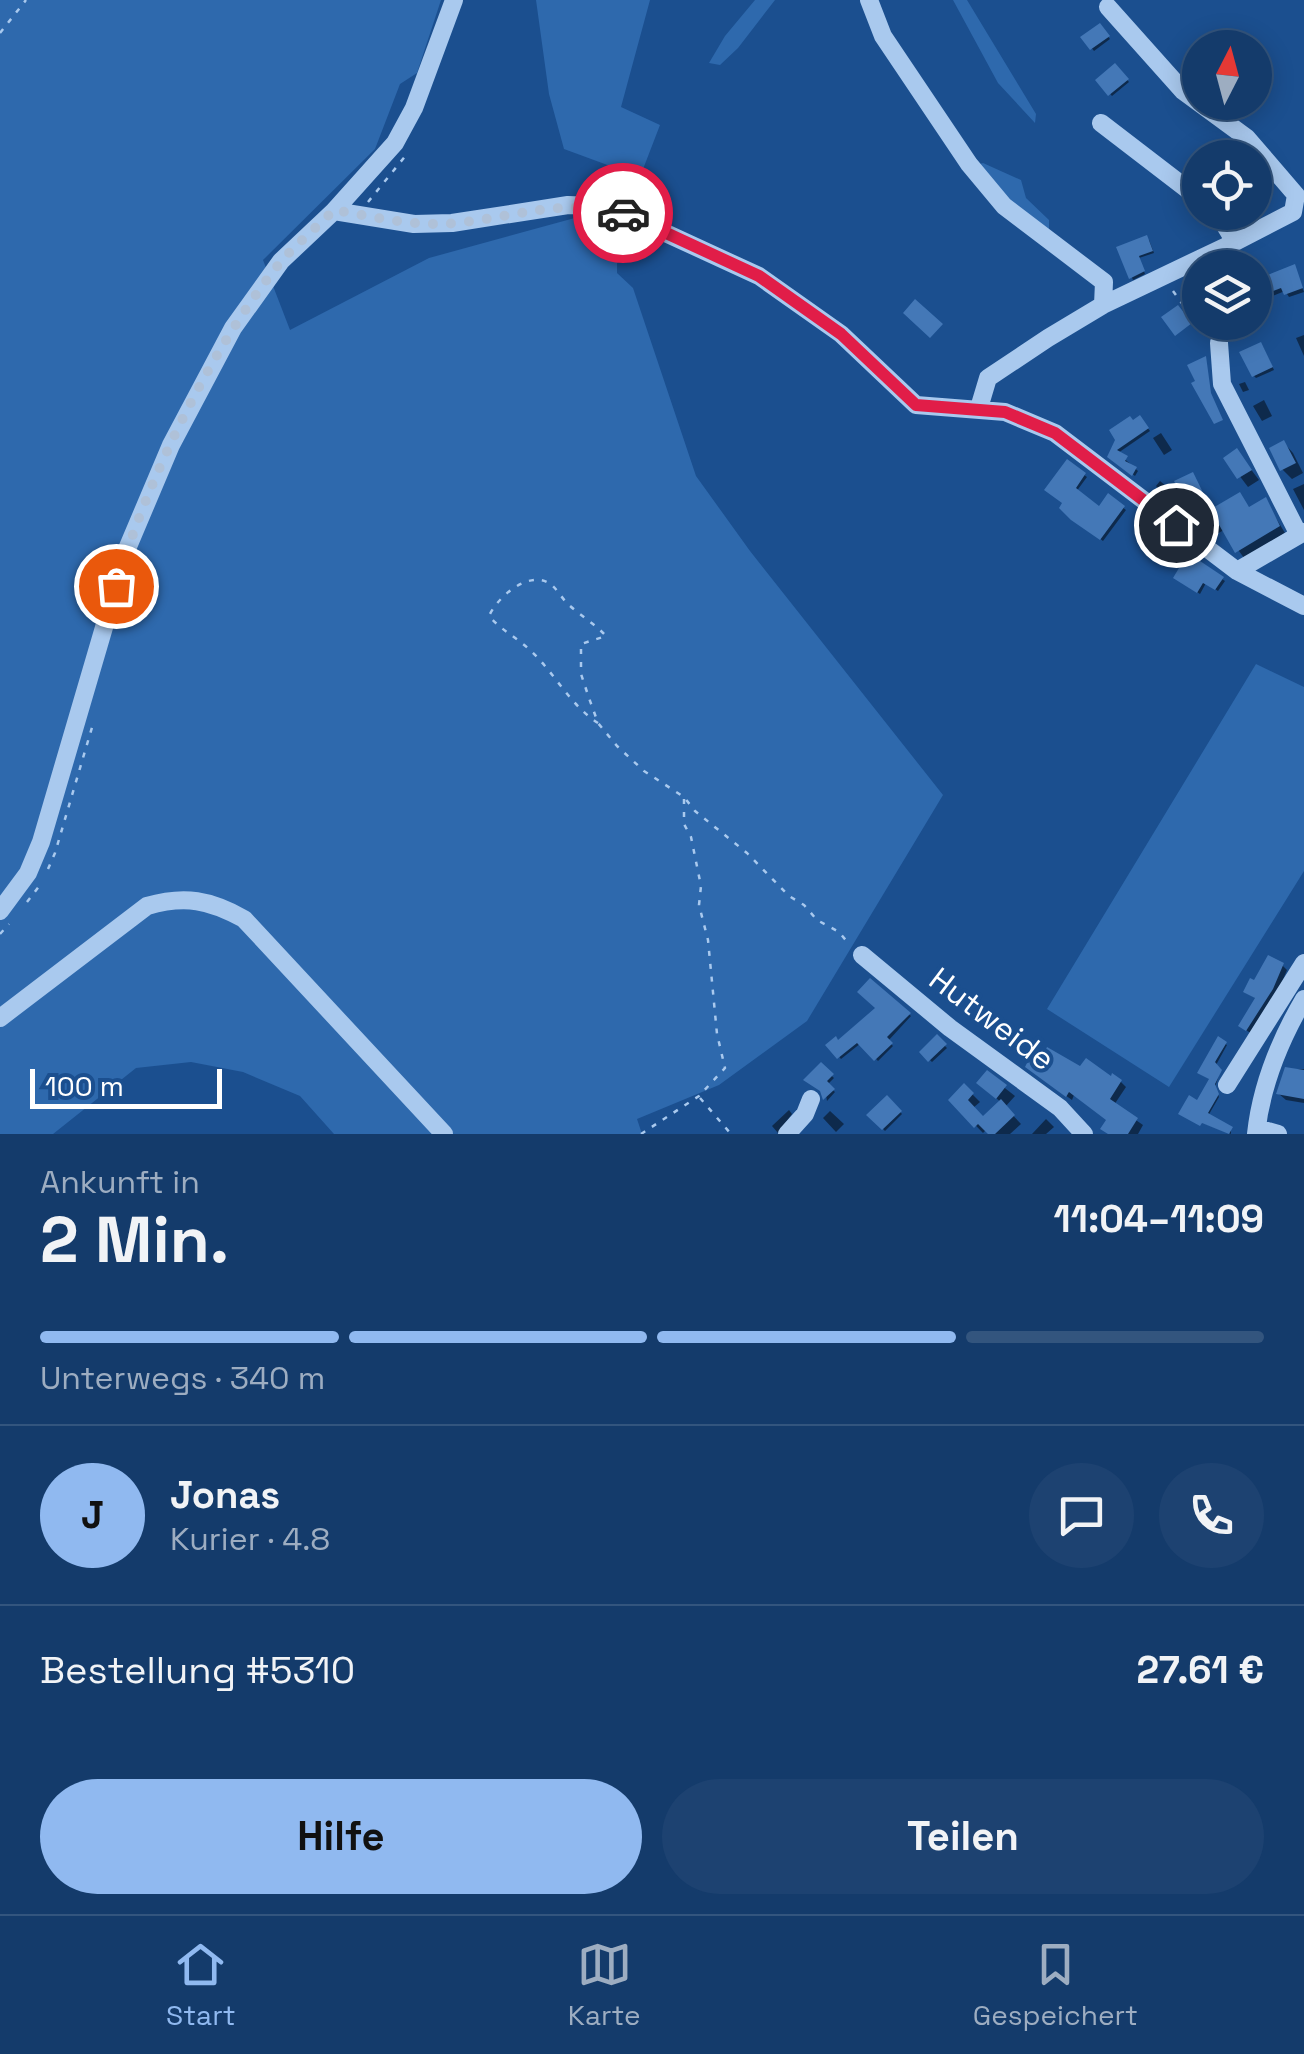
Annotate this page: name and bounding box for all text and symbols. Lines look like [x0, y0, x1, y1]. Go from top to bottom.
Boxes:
north arrow [1182, 30, 1272, 120]
map controls [1182, 30, 1272, 340]
button: locate [1182, 140, 1272, 230]
courier [573, 163, 673, 263]
icon: car [596, 186, 651, 241]
button: layers [1182, 250, 1272, 340]
pin [1134, 483, 1219, 568]
icon: home [1149, 498, 1204, 553]
pin [74, 544, 159, 629]
icon: bag [89, 559, 144, 614]
street label: Hutweide [921, 959, 1063, 1079]
scale bar [30, 1064, 222, 1108]
text: 100 m [45, 1068, 124, 1104]
text: Ankunft in [40, 1162, 200, 1202]
text: 11:04–11:09 [1054, 1195, 1264, 1243]
text: 2 Min. [40, 1198, 229, 1281]
text: Unterwegs · 340 m [40, 1358, 325, 1398]
button: chat [1029, 1463, 1134, 1568]
button: phone [1159, 1463, 1264, 1568]
text: Jonas [170, 1471, 280, 1519]
text: J [81, 1491, 104, 1539]
text: Kurier · 4.8 [170, 1519, 330, 1559]
text: Bestellung #5310 [40, 1646, 355, 1694]
text: 27.61 € [1136, 1646, 1264, 1694]
button: Hilfe [40, 1779, 642, 1894]
button: Teilen [662, 1779, 1264, 1894]
tab: Start [166, 1937, 236, 2033]
tab: Karte [568, 1937, 641, 2033]
tab: Gespeichert [973, 1937, 1138, 2033]

